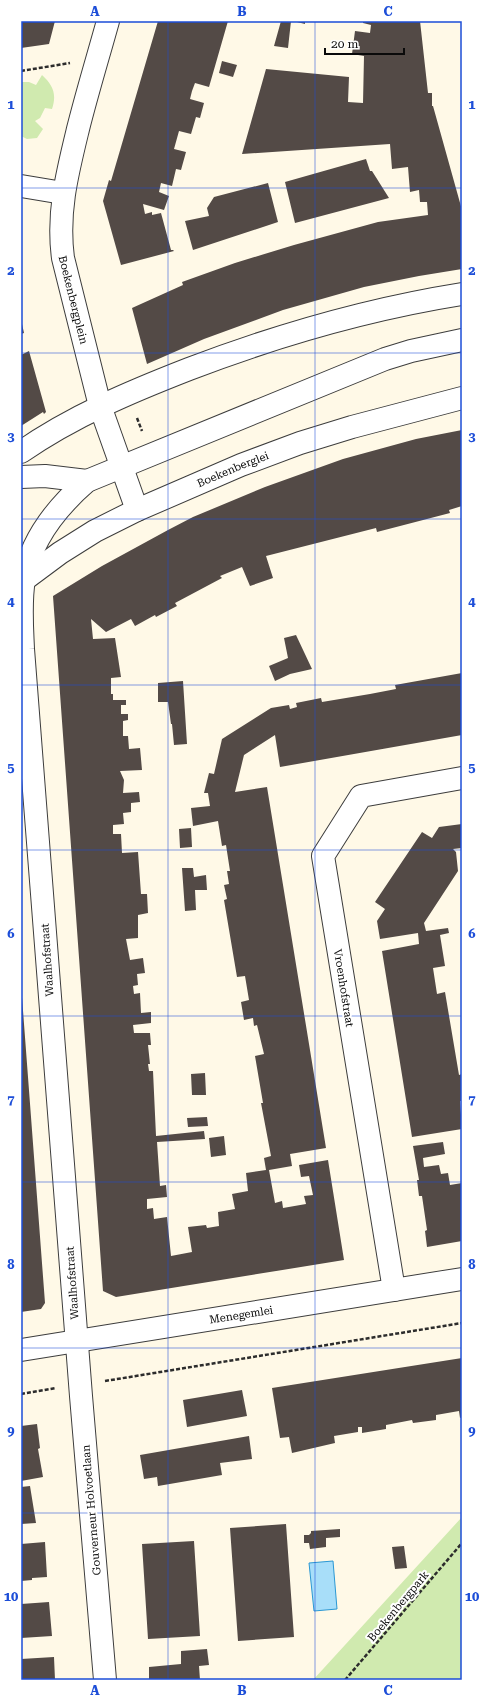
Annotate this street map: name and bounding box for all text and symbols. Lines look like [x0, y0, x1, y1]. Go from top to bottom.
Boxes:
text: A [90, 4, 100, 19]
text: B [237, 4, 247, 19]
text: C [383, 4, 393, 19]
scale bar [325, 30, 404, 56]
text: 20 m [331, 37, 358, 51]
text: 1 [7, 97, 15, 112]
text: 1 [468, 97, 476, 112]
street label: Boekenbergplein [56, 254, 90, 346]
text: 2 [7, 263, 15, 278]
text: 2 [468, 263, 476, 278]
text: 3 [7, 429, 15, 444]
text: 3 [468, 429, 476, 444]
street label: Boekenberglei [195, 449, 271, 490]
text: 4 [7, 594, 15, 609]
text: 4 [468, 594, 476, 609]
text: 5 [7, 760, 15, 775]
text: 5 [468, 760, 476, 775]
street label: Waalhofstraat [38, 923, 57, 997]
text: 6 [7, 926, 15, 941]
text: 6 [468, 926, 476, 941]
street label: Vroenhofstraat [331, 948, 356, 1028]
text: 7 [7, 1092, 15, 1107]
text: 7 [468, 1092, 476, 1107]
street label: Waalhofstraat [63, 1246, 82, 1320]
text: 8 [7, 1257, 15, 1272]
text: 8 [468, 1257, 476, 1272]
street label: Menegemlei [208, 1303, 275, 1327]
text: 9 [7, 1423, 15, 1438]
text: 9 [468, 1423, 476, 1438]
street label: Gouverneur Holvoetlaan [79, 1444, 104, 1576]
street label: Boekenbergpark [365, 1568, 432, 1644]
text: 10 [4, 1589, 18, 1604]
text: 10 [465, 1589, 479, 1604]
text: A [90, 1683, 100, 1698]
text: B [237, 1683, 247, 1698]
text: C [383, 1683, 393, 1698]

